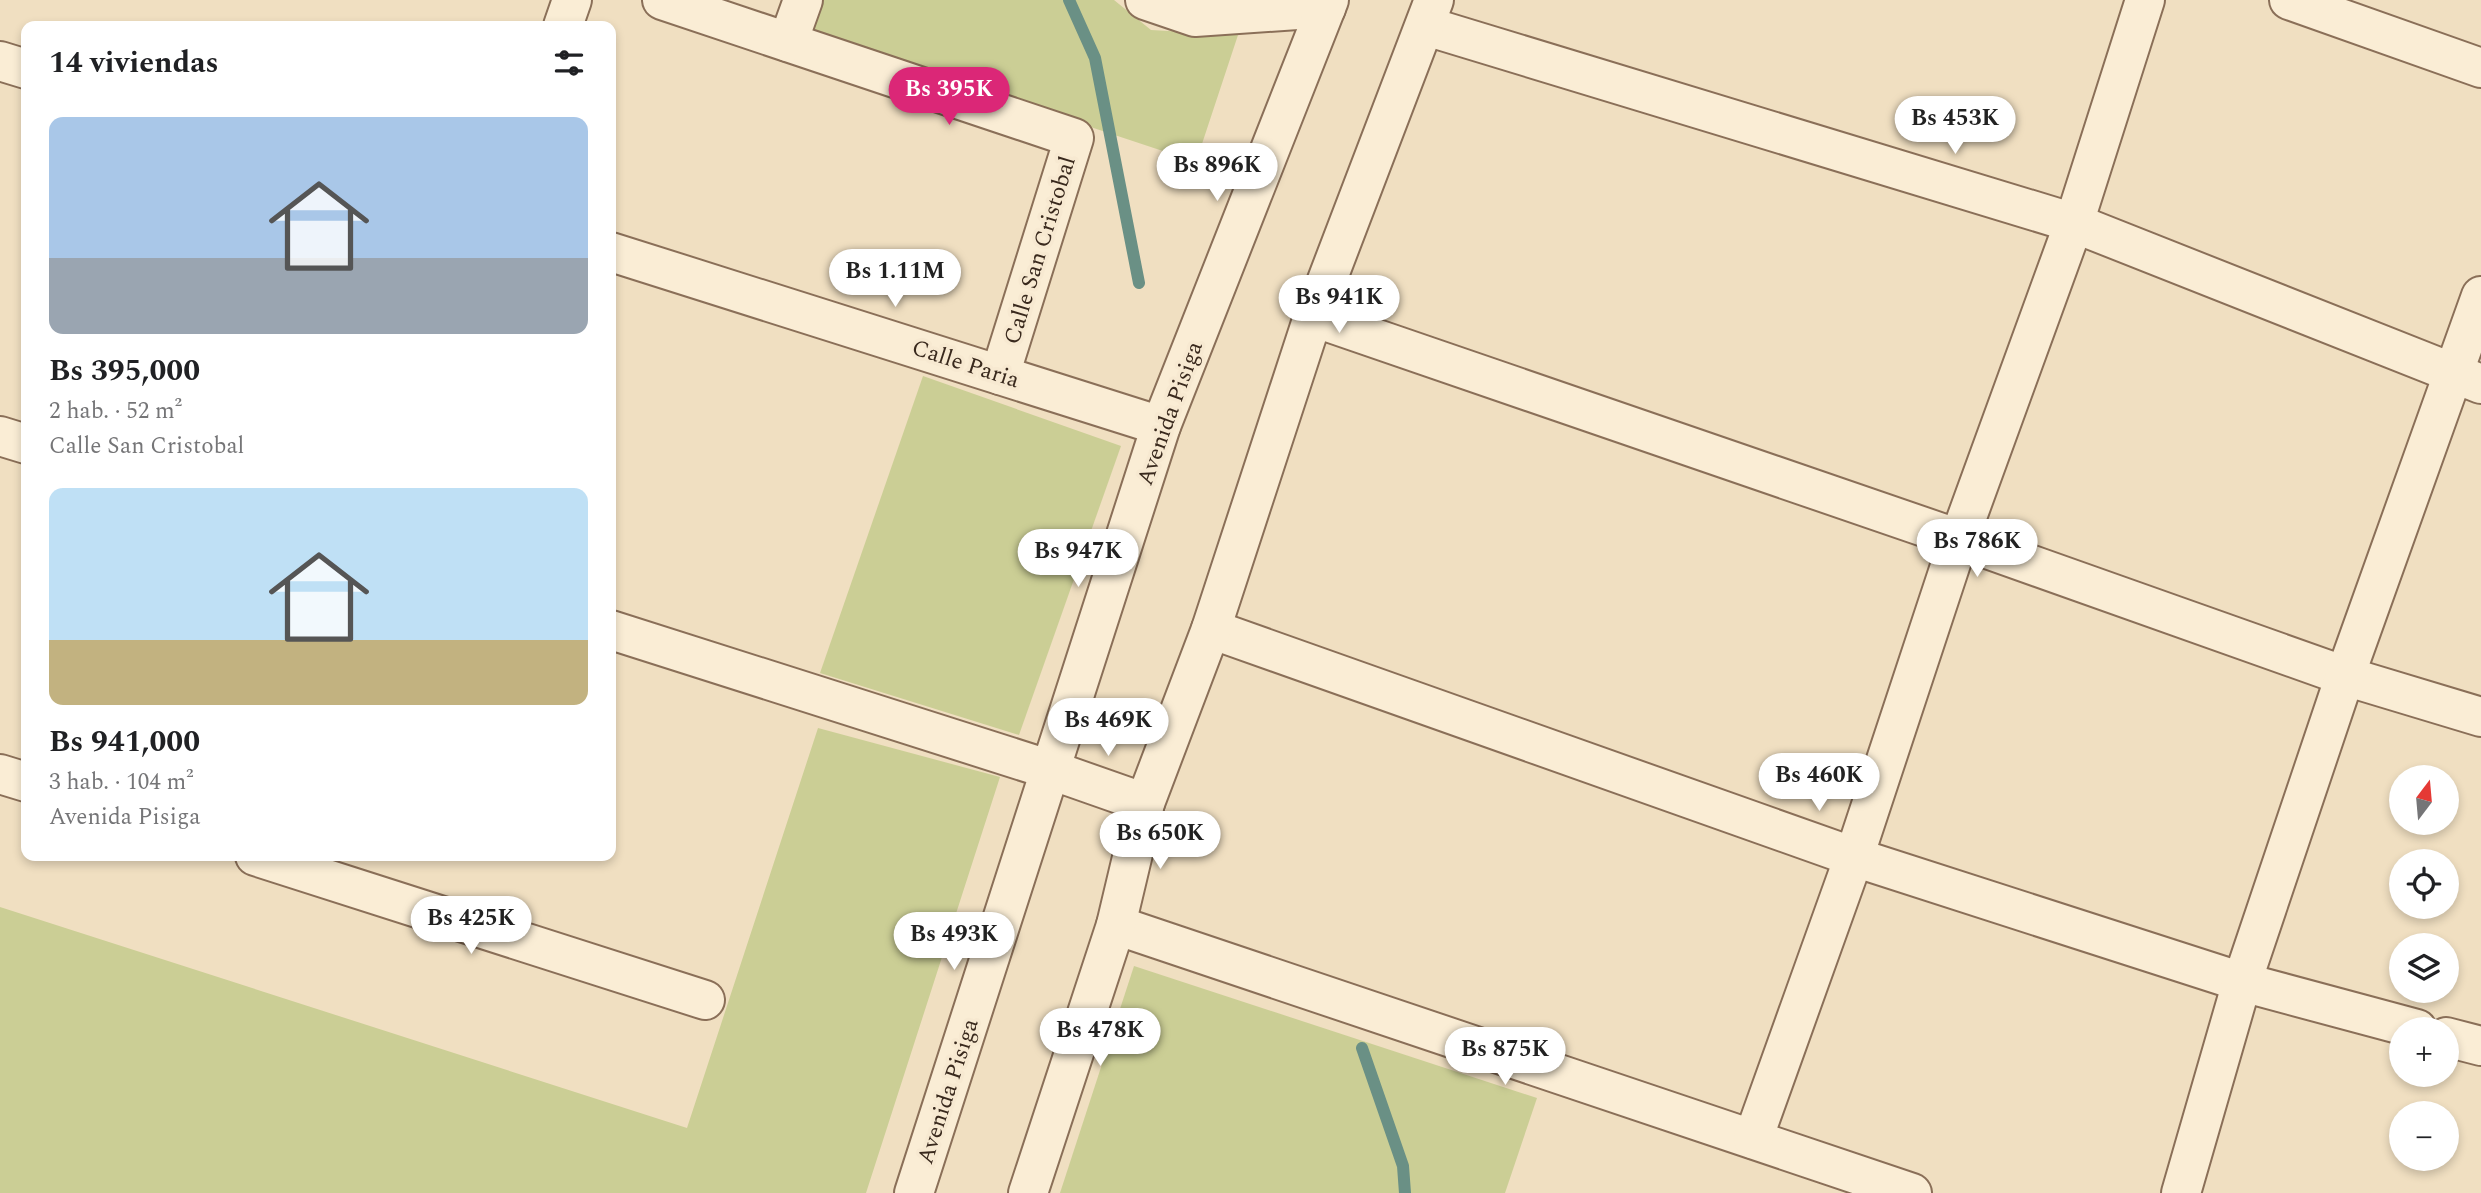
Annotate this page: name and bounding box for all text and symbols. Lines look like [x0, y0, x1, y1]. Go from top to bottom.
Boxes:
text: 14 viviendas [49, 40, 219, 86]
icon: filters [550, 44, 588, 82]
pin: Bs 395K [884, 68, 1014, 127]
text: Bs 395K [905, 72, 993, 107]
pin: Bs 453K [1890, 96, 2020, 156]
text: Bs 453K [1911, 101, 1999, 136]
pin: Bs 896K [1152, 144, 1282, 203]
text: Bs 896K [1173, 148, 1261, 183]
street label: Calle San Cristobal [995, 152, 1086, 349]
icon: home [256, 163, 382, 289]
pin: Bs 1.11M [823, 250, 967, 309]
text: Bs 1.11M [845, 254, 945, 289]
pin: Bs 941K [1274, 276, 1404, 335]
text: Bs 941K [1295, 280, 1383, 315]
street label: Calle Paria [907, 331, 1024, 398]
street label: Avenida Pisiga [1128, 336, 1213, 491]
text: Bs 395,000 [49, 348, 200, 394]
text: 2 hab. · 52 m² [49, 394, 182, 429]
text: Calle San Cristobal [49, 429, 244, 464]
pin: Bs 786K [1912, 520, 2042, 579]
text: Bs 786K [1933, 524, 2021, 559]
pin: Bs 947K [1013, 530, 1143, 589]
icon: home [256, 534, 382, 660]
text: Bs 947K [1034, 534, 1122, 569]
pin: Bs 469K [1043, 698, 1173, 758]
text: Bs 469K [1064, 703, 1152, 738]
text: Bs 941,000 [49, 719, 200, 765]
pin: Bs 460K [1754, 754, 1884, 813]
text: Bs 460K [1775, 758, 1863, 793]
text: 3 hab. · 104 m² [49, 765, 194, 800]
north arrow [2389, 765, 2459, 835]
map controls [2389, 765, 2459, 1171]
text: Avenida Pisiga [49, 800, 200, 835]
pin: Bs 650K [1095, 812, 1225, 871]
text: Bs 650K [1116, 816, 1204, 851]
button: locate [2389, 849, 2459, 919]
pin: Bs 425K [406, 897, 536, 956]
text: Bs 425K [427, 901, 515, 936]
pin: Bs 493K [889, 912, 1019, 972]
text: Bs 493K [910, 917, 998, 952]
button: layers [2389, 933, 2459, 1003]
pin: Bs 478K [1035, 1009, 1165, 1068]
text: Bs 478K [1056, 1013, 1144, 1048]
street label: Avenida Pisiga [908, 1014, 988, 1169]
button: + [2389, 1017, 2459, 1087]
pin: Bs 875K [1440, 1028, 1570, 1087]
text: Bs 875K [1461, 1032, 1549, 1067]
button: − [2389, 1101, 2459, 1171]

